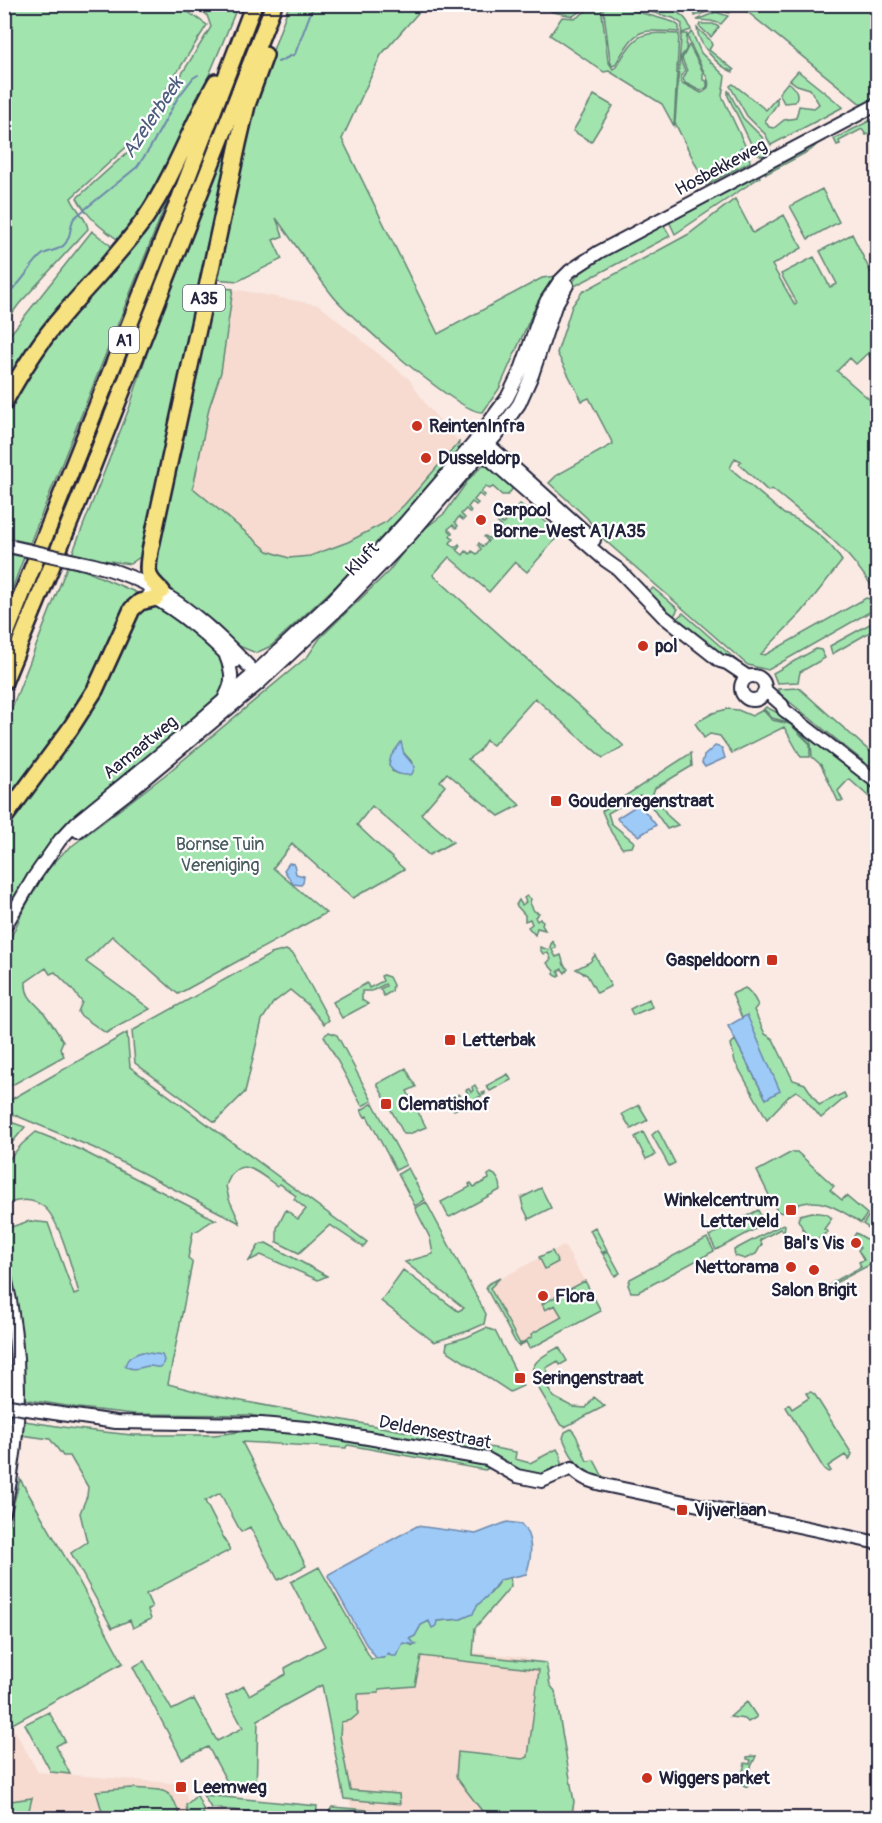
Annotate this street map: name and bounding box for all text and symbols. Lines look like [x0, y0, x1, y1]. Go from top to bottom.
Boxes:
water label: Azelerbeek [116, 70, 190, 163]
street label: Hosbekkeweg [671, 134, 771, 201]
road number: A35 [183, 285, 225, 311]
road number: A1 [109, 327, 139, 353]
place label: ReintenInfra [429, 415, 525, 438]
marker: ReintenInfra [410, 419, 424, 433]
place label: Dusseldorp [438, 447, 521, 470]
marker: Dusseldorp [419, 451, 433, 465]
place label: Carpool Borne-West A1/A35 [493, 499, 646, 543]
marker: Carpool Borne-West A1/A35 [474, 513, 488, 527]
street label: Kluft [341, 537, 385, 581]
place label: pol [655, 635, 677, 658]
marker: pol [636, 639, 650, 653]
street label: Aamaatweg [98, 710, 182, 785]
place label: Goudenregenstraat [568, 790, 715, 813]
marker: Goudenregenstraat [549, 794, 563, 808]
park label: Bornse Tuin Vereniging [176, 833, 264, 877]
place label: Gaspeldoorn [666, 949, 760, 972]
marker: Gaspeldoorn [765, 953, 779, 967]
place label: Letterbak [462, 1029, 536, 1052]
marker: Letterbak [443, 1033, 457, 1047]
place label: Clematishof [398, 1093, 491, 1116]
marker: Clematishof [379, 1097, 393, 1111]
place label: Winkelcentrum Letterveld [664, 1189, 779, 1233]
marker: Winkelcentrum Letterveld [784, 1203, 798, 1217]
place label: Bal's Vis [784, 1232, 845, 1255]
marker: Bal's Vis [849, 1236, 863, 1250]
place label: Nettorama [695, 1256, 780, 1279]
marker: Nettorama [784, 1260, 798, 1274]
marker: Salon Brigit [807, 1263, 821, 1277]
place label: Salon Brigit [771, 1279, 858, 1302]
place label: Flora [555, 1285, 595, 1308]
marker: Flora [536, 1289, 550, 1303]
place label: Seringenstraat [532, 1367, 644, 1390]
marker: Seringenstraat [513, 1371, 527, 1385]
street label: Deldensestraat [377, 1410, 494, 1455]
place label: Vijverlaan [694, 1499, 767, 1522]
marker: Vijverlaan [675, 1503, 689, 1517]
place label: Wiggers parket [659, 1767, 771, 1790]
marker: Wiggers parket [640, 1771, 654, 1785]
place label: Leemweg [193, 1776, 267, 1799]
marker: Leemweg [174, 1780, 188, 1794]

